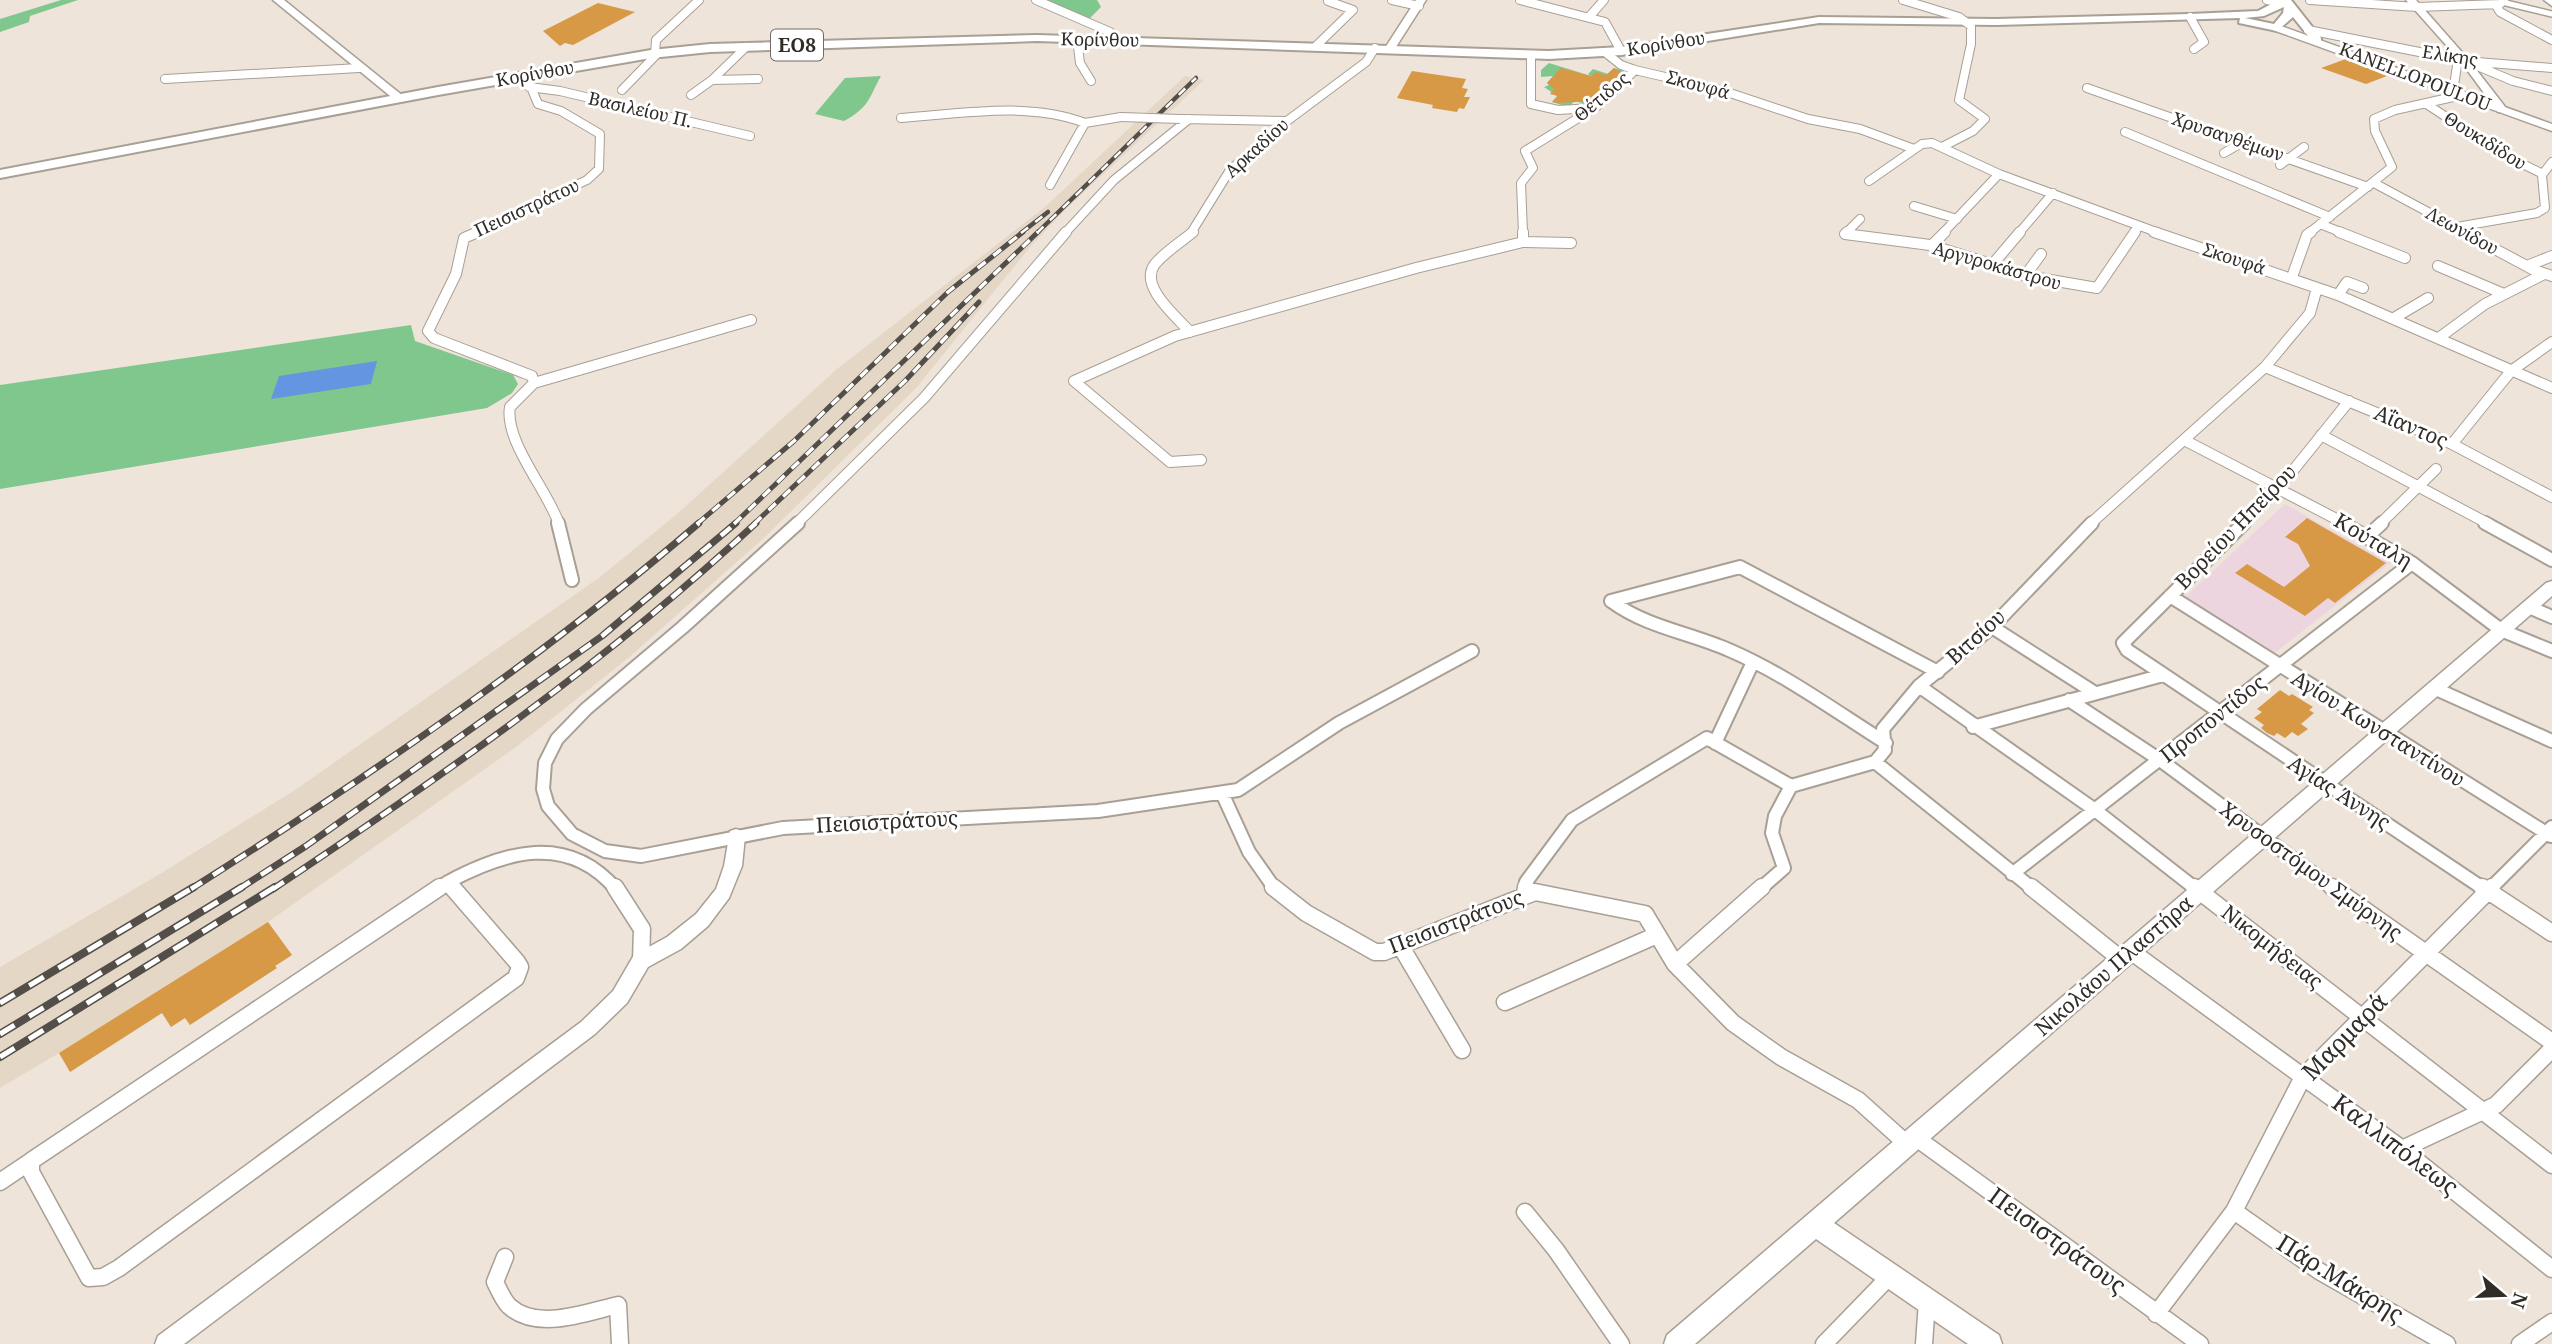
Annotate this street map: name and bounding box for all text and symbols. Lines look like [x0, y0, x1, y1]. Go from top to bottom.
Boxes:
street label: Κορίνθου [1625, 25, 1707, 61]
street label: Κορίνθου [1060, 26, 1140, 52]
road number: ΕΟ8 [771, 30, 823, 60]
street label: KANELLOPOULOU [2336, 36, 2495, 116]
street label: Ελίκης [2421, 39, 2480, 71]
street label: Κορίνθου [494, 54, 576, 92]
street label: Σκουφά [1664, 64, 1733, 104]
street label: Θέτιδος [1569, 66, 1634, 126]
street label: Βασιλείου Π. [586, 85, 694, 133]
street label: Θουκιδίδου [2440, 105, 2531, 175]
street label: Χρυσανθέμων [2169, 106, 2287, 166]
street label: Αρκαδίου [1219, 112, 1294, 182]
street label: Πεισιστράτου [470, 172, 583, 242]
street label: Λεωνίδου [2422, 200, 2503, 260]
street label: Αργυροκάστρου [1930, 235, 2064, 295]
street label: Σκουφά [2200, 237, 2269, 280]
street label: Αΐαντος [2370, 398, 2453, 454]
street label: Βορείου Ηπείρου [2168, 458, 2302, 595]
street label: Κούταλη [2329, 506, 2418, 574]
street label: Βιτσίου [1940, 602, 2011, 670]
street label: Αγίου Κωνσταντίνου [2287, 663, 2470, 793]
street label: Προποντίδος [2154, 668, 2271, 768]
street label: Αγίας Άννης [2283, 748, 2396, 836]
street label: Χρυσοστόμου Σμύρνης [2215, 794, 2408, 946]
street label: Πεισιστράτους [815, 803, 959, 839]
street label: Πεισιστράτους [1384, 883, 1527, 960]
street label: Νικολάου Πλαστήρα [2028, 888, 2199, 1042]
street label: Νικομήδειας [2216, 898, 2329, 995]
street label: Μαρμαρά [2294, 985, 2394, 1087]
street label: Καλλιπόλεως [2326, 1085, 2466, 1202]
street label: Πεισιστράτους [1982, 1179, 2133, 1301]
street label: Πάρ.Μάκρης [2271, 1226, 2410, 1330]
north arrow [2468, 1260, 2538, 1330]
text: N [2504, 1289, 2534, 1312]

